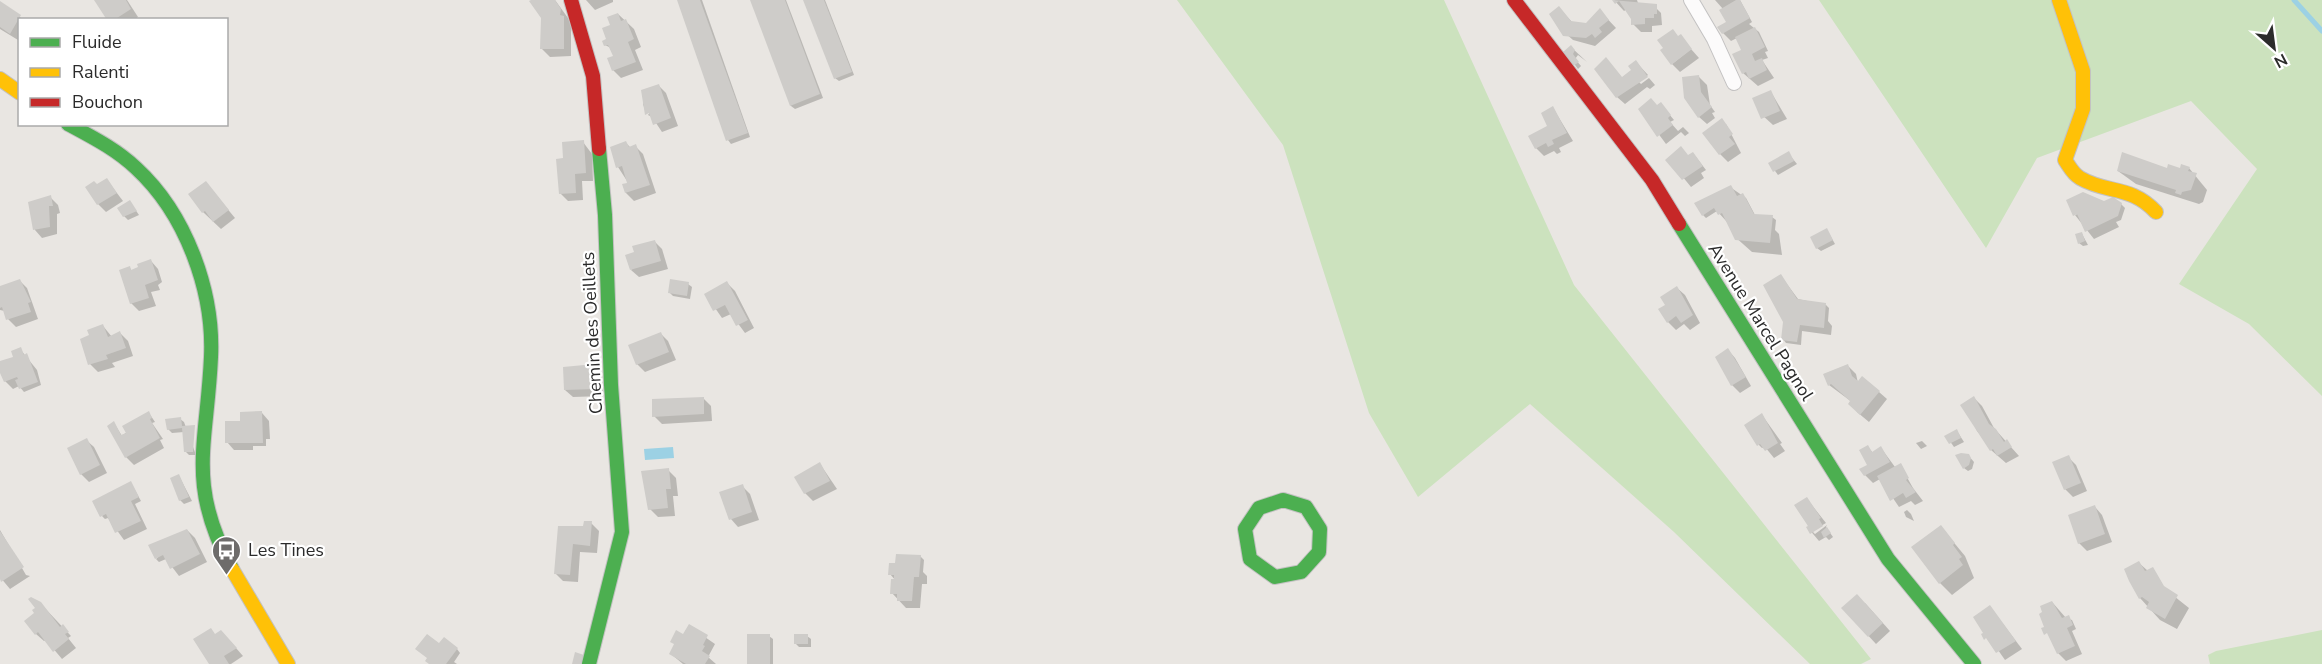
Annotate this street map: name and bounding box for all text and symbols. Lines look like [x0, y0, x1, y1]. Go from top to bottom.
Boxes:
legend [18, 18, 228, 126]
north arrow [2244, 18, 2304, 78]
text: Fluide [72, 30, 122, 54]
text: N [2270, 48, 2291, 73]
text: Ralenti [72, 60, 129, 84]
text: Bouchon [72, 90, 143, 114]
street label: Avenue Marcel Pagnol [1703, 239, 1820, 406]
street label: Chemin des Oeillets [576, 251, 608, 415]
bus stop icon: Les Tines [211, 534, 243, 576]
place label: Les Tines [248, 538, 324, 562]

